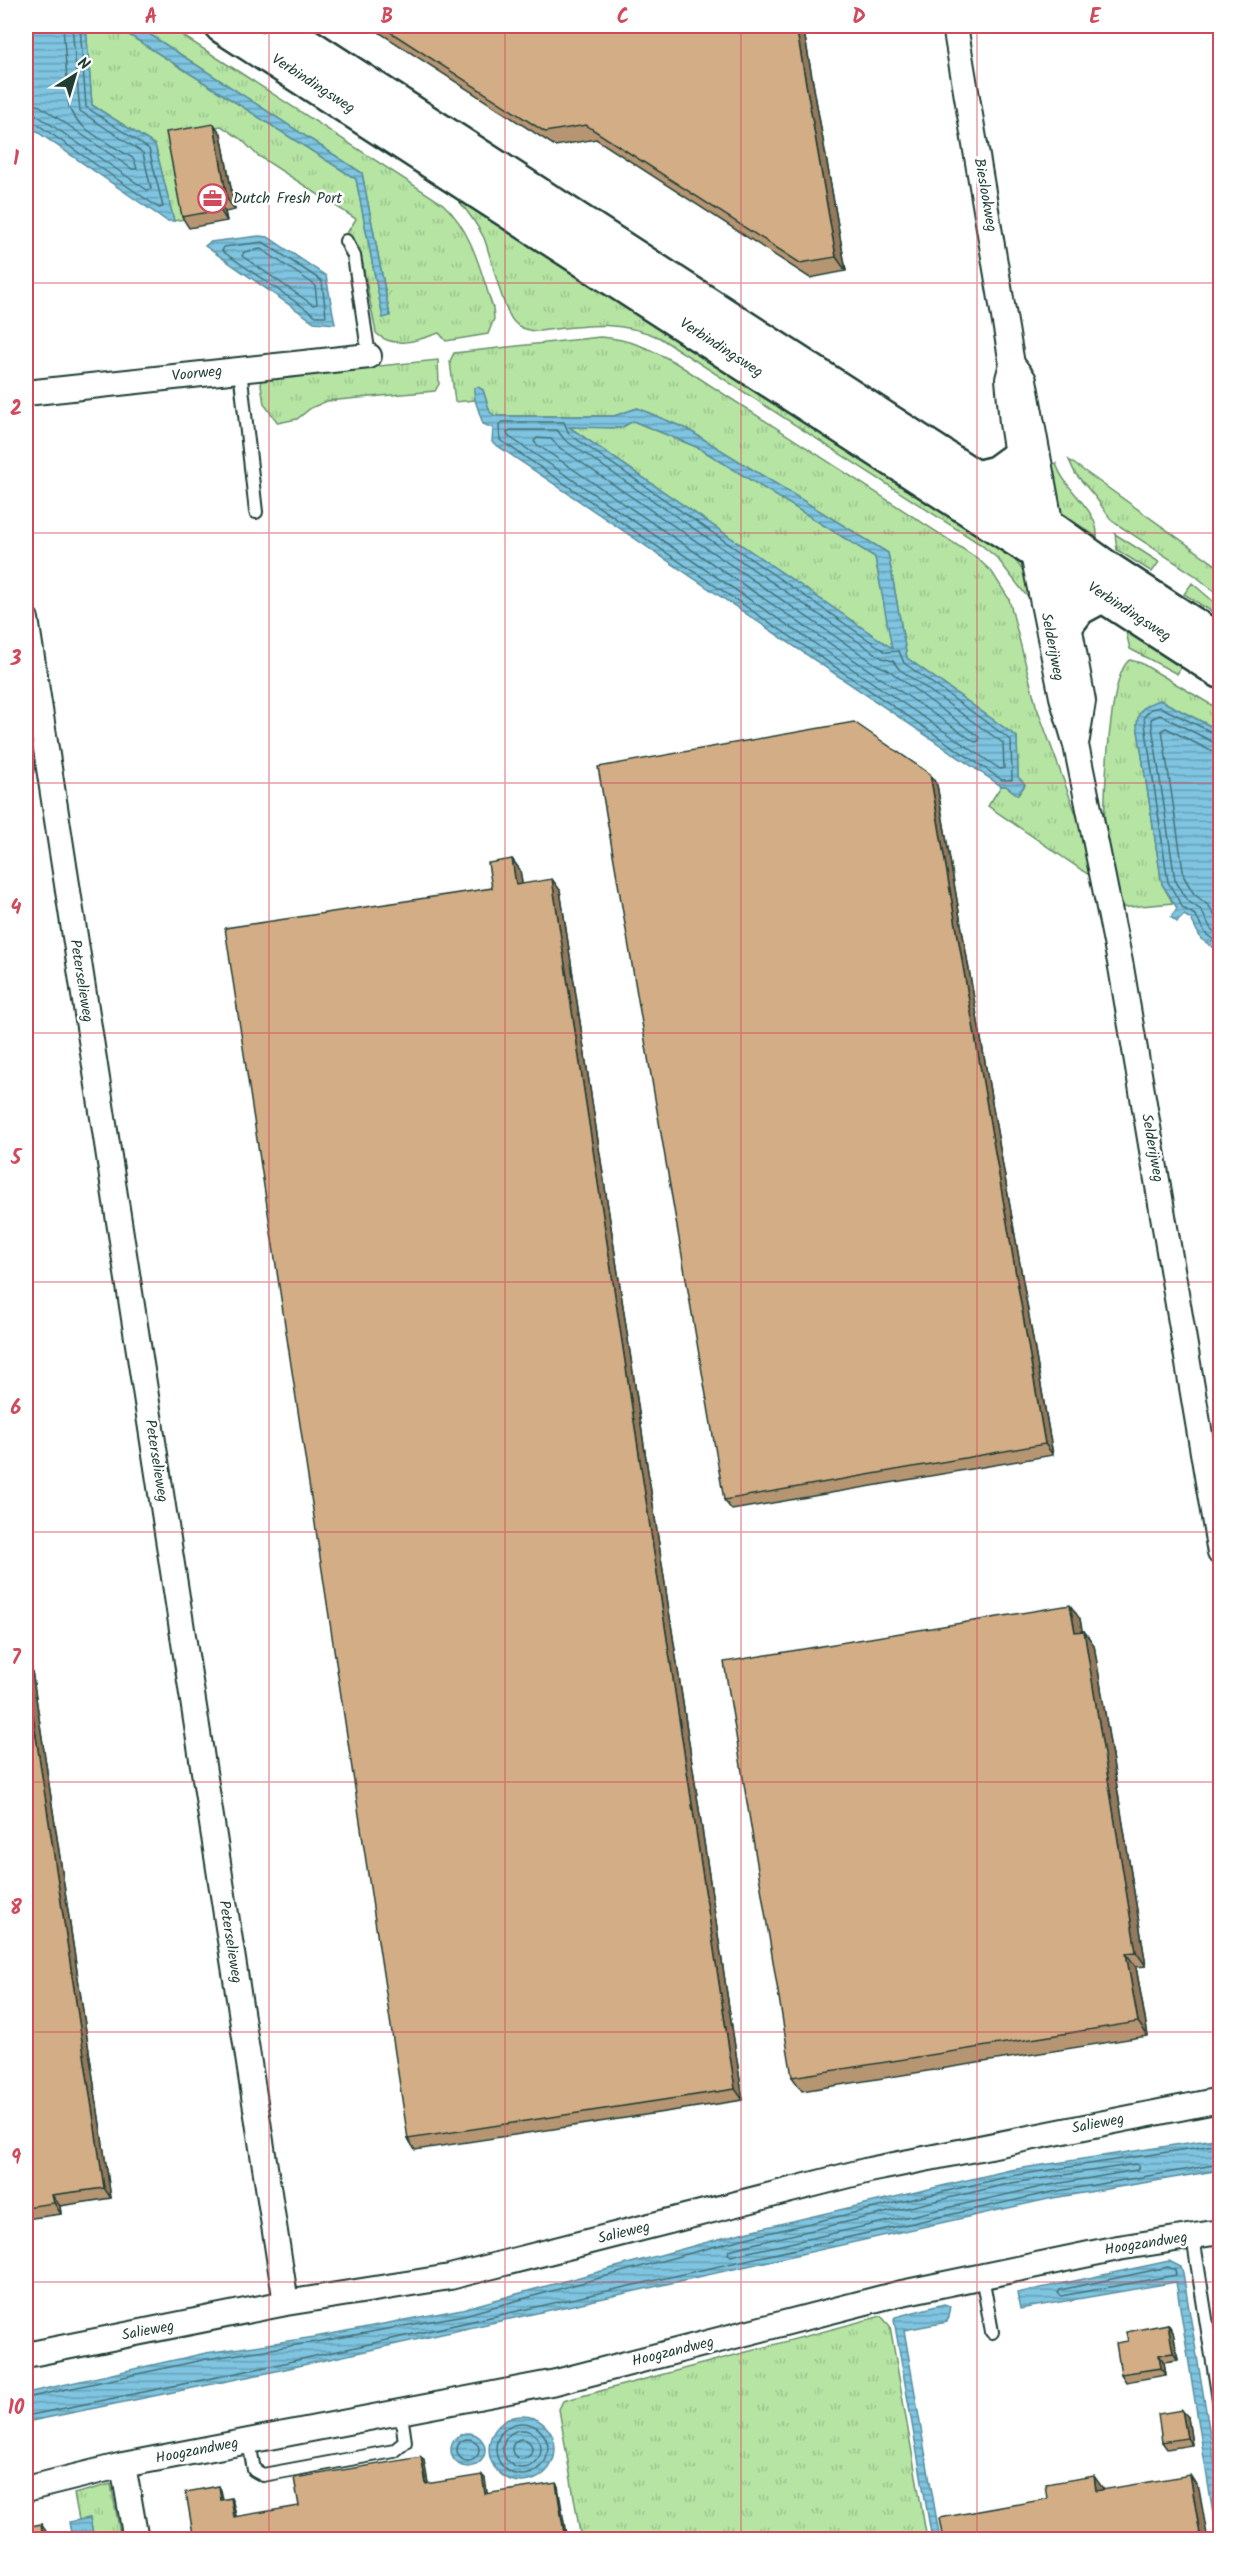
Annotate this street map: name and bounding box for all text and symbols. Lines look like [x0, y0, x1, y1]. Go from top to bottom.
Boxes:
text: A [145, 2, 157, 34]
text: B [381, 2, 393, 34]
text: C [617, 2, 629, 34]
text: D [852, 2, 866, 34]
text: E [1089, 2, 1101, 34]
north arrow [45, 45, 105, 105]
street label: Verbindingsweg [266, 48, 360, 120]
text: N [72, 51, 95, 77]
text: 1 [13, 144, 19, 176]
street label: Bieslookweg [967, 156, 1003, 234]
office icon: Dutch Fresh Port [196, 183, 228, 215]
place label: Dutch Fresh Port [233, 187, 342, 211]
street label: Verbindingsweg [674, 312, 768, 384]
street label: Voorweg [171, 359, 223, 389]
text: 2 [10, 394, 22, 426]
street label: Verbindingsweg [1082, 576, 1176, 648]
street label: Selderijweg [1034, 611, 1070, 683]
text: 3 [10, 644, 22, 676]
text: 4 [11, 893, 22, 925]
street label: Peterselieweg [63, 938, 99, 1024]
street label: Selderijweg [1134, 1112, 1170, 1184]
text: 5 [10, 1143, 23, 1175]
text: 6 [11, 1393, 22, 1425]
street label: Peterselieweg [138, 1418, 174, 1504]
text: 7 [11, 1643, 21, 1675]
text: 8 [10, 1893, 22, 1925]
street label: Peterselieweg [212, 1899, 248, 1985]
street label: Salieweg [1070, 2107, 1126, 2141]
text: 9 [11, 2143, 21, 2175]
street label: Salieweg [595, 2215, 653, 2251]
street label: Hoogzandweg [1103, 2226, 1189, 2262]
street label: Salieweg [120, 2314, 176, 2348]
street label: Hoogzandweg [629, 2330, 717, 2374]
text: 10 [8, 2393, 25, 2425]
street label: Hoogzandweg [154, 2431, 240, 2471]

